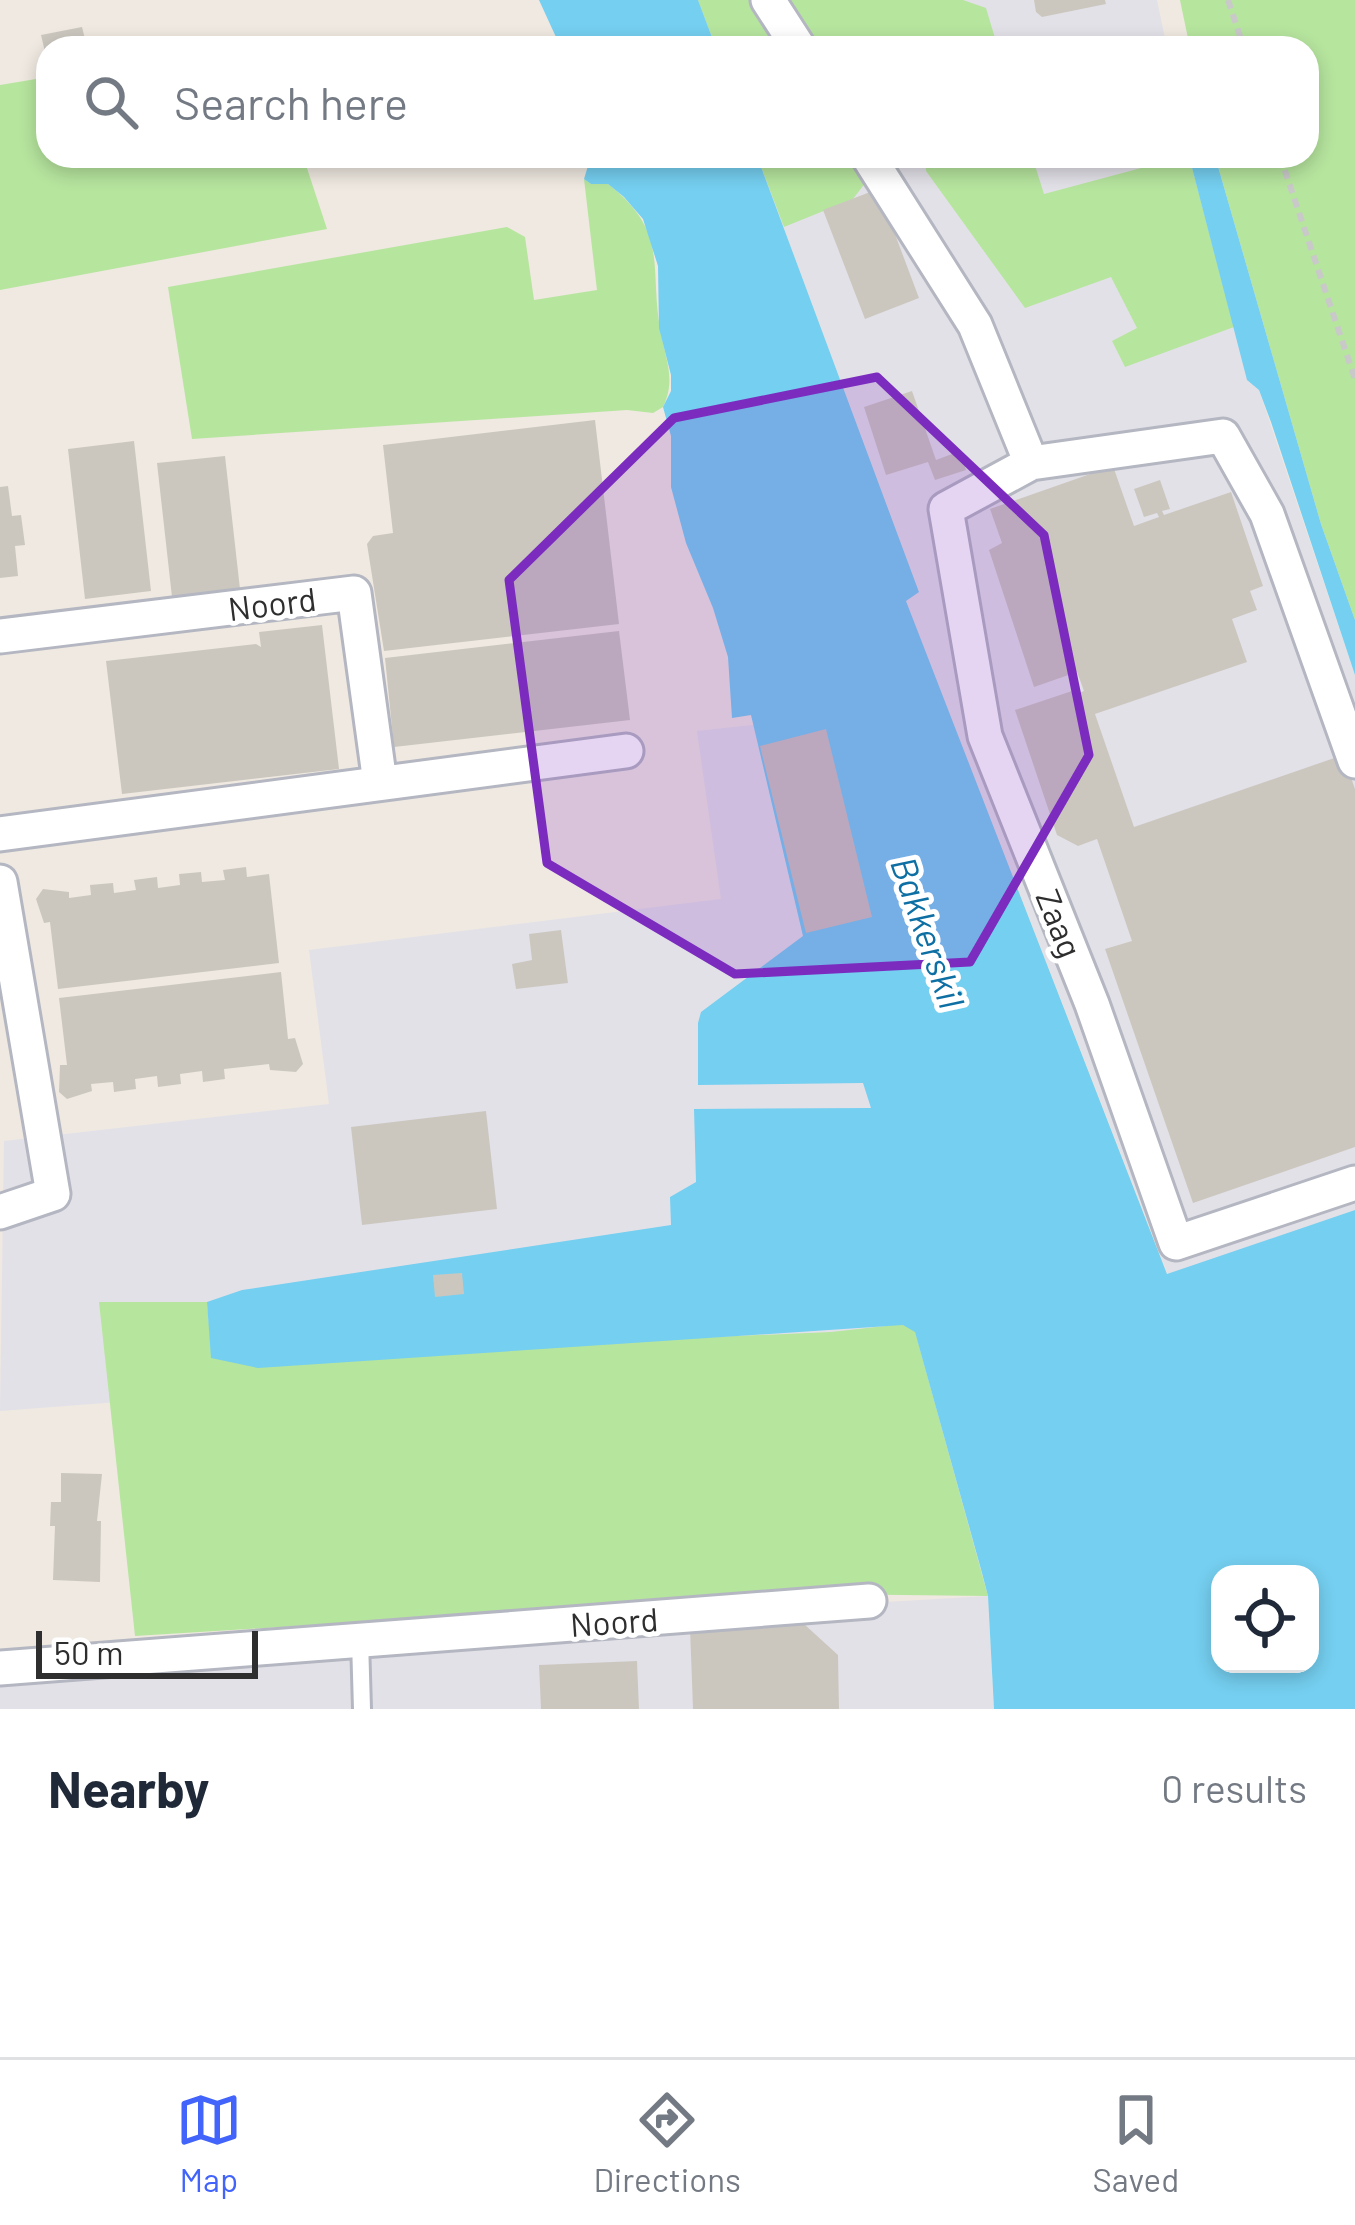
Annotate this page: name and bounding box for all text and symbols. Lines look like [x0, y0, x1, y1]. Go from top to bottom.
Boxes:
search box [36, 36, 1319, 168]
icon: search [78, 69, 144, 135]
text: Search here [174, 75, 408, 129]
street label: Noord [226, 578, 318, 628]
water label: Bakkerskil [883, 851, 975, 1013]
street label: Zaag [1028, 883, 1092, 963]
map controls [1211, 1565, 1319, 1673]
button: locate [1211, 1565, 1319, 1673]
street label: Noord [569, 1598, 659, 1644]
scale bar [36, 1625, 258, 1678]
text: 50 m [54, 1632, 124, 1672]
text: Nearby [48, 1757, 209, 1818]
text: 0 results [1161, 1764, 1307, 1811]
tab: Map [176, 2087, 242, 2199]
tab: Directions [593, 2087, 741, 2199]
tab: Saved [1093, 2087, 1179, 2199]

